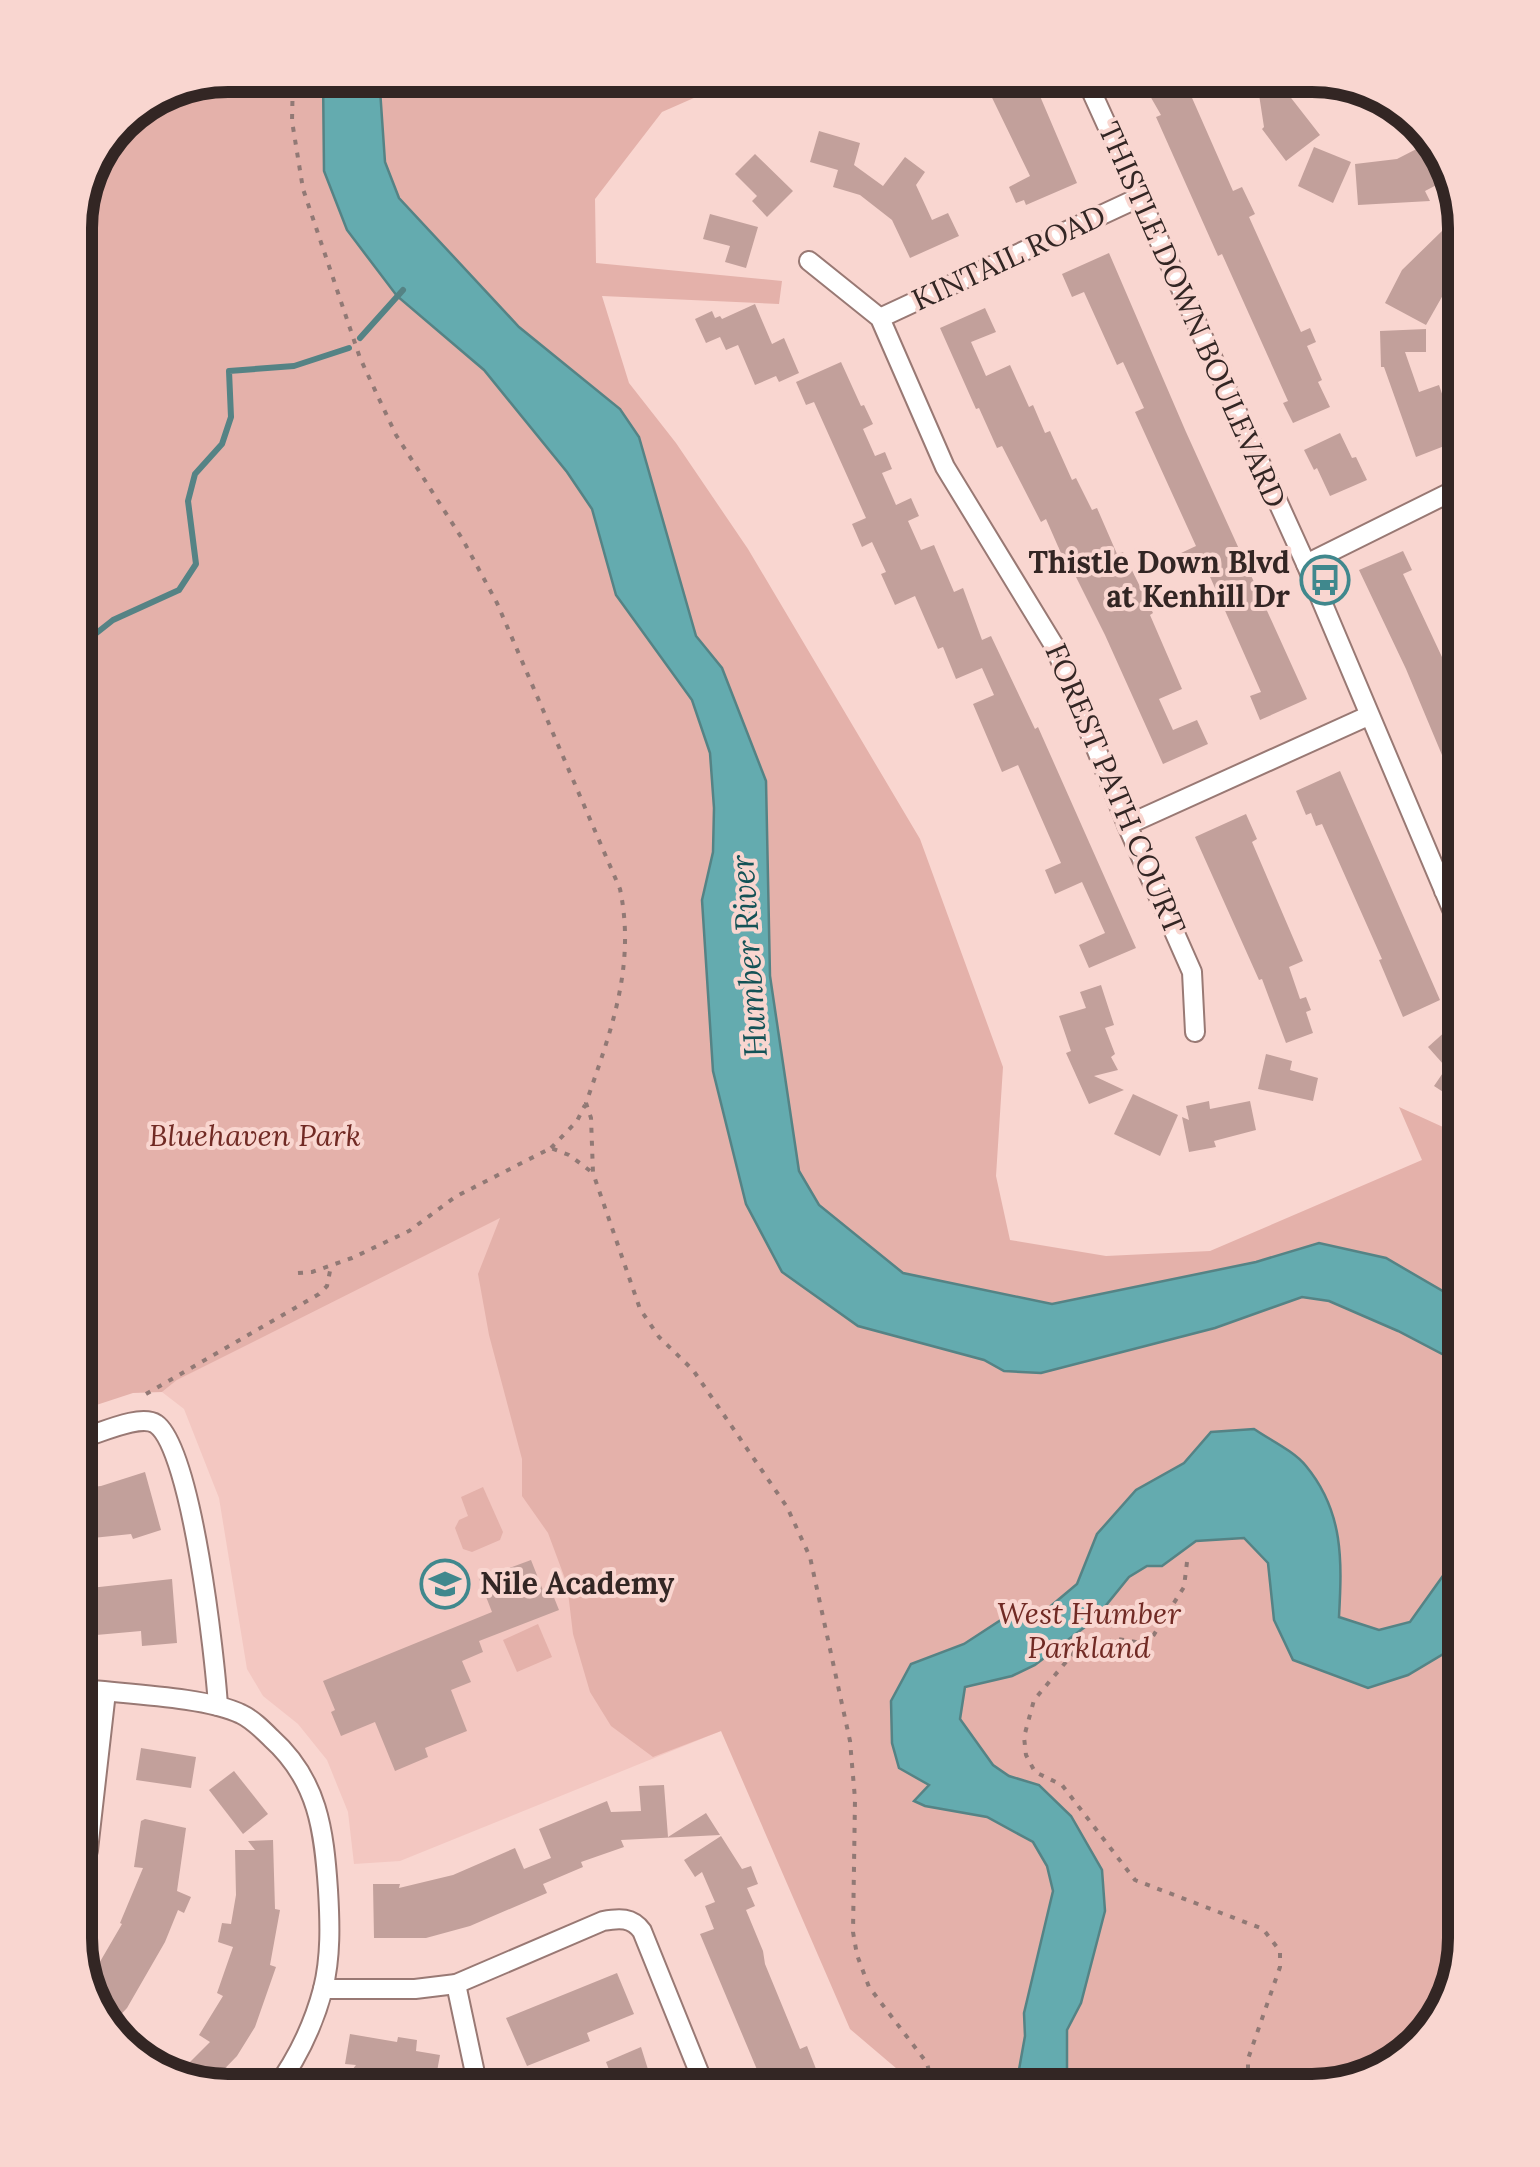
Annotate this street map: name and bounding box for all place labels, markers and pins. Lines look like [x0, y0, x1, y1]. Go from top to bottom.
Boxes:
place label: Thistle Down Blvd at Kenhill Dr [1029, 543, 1291, 615]
bus stop icon: Thistle Down Blvd at Kenhill Dr [1299, 554, 1351, 606]
school or university icon: Nile Academy [419, 1558, 471, 1610]
place label: Nile Academy [480, 1564, 675, 1603]

